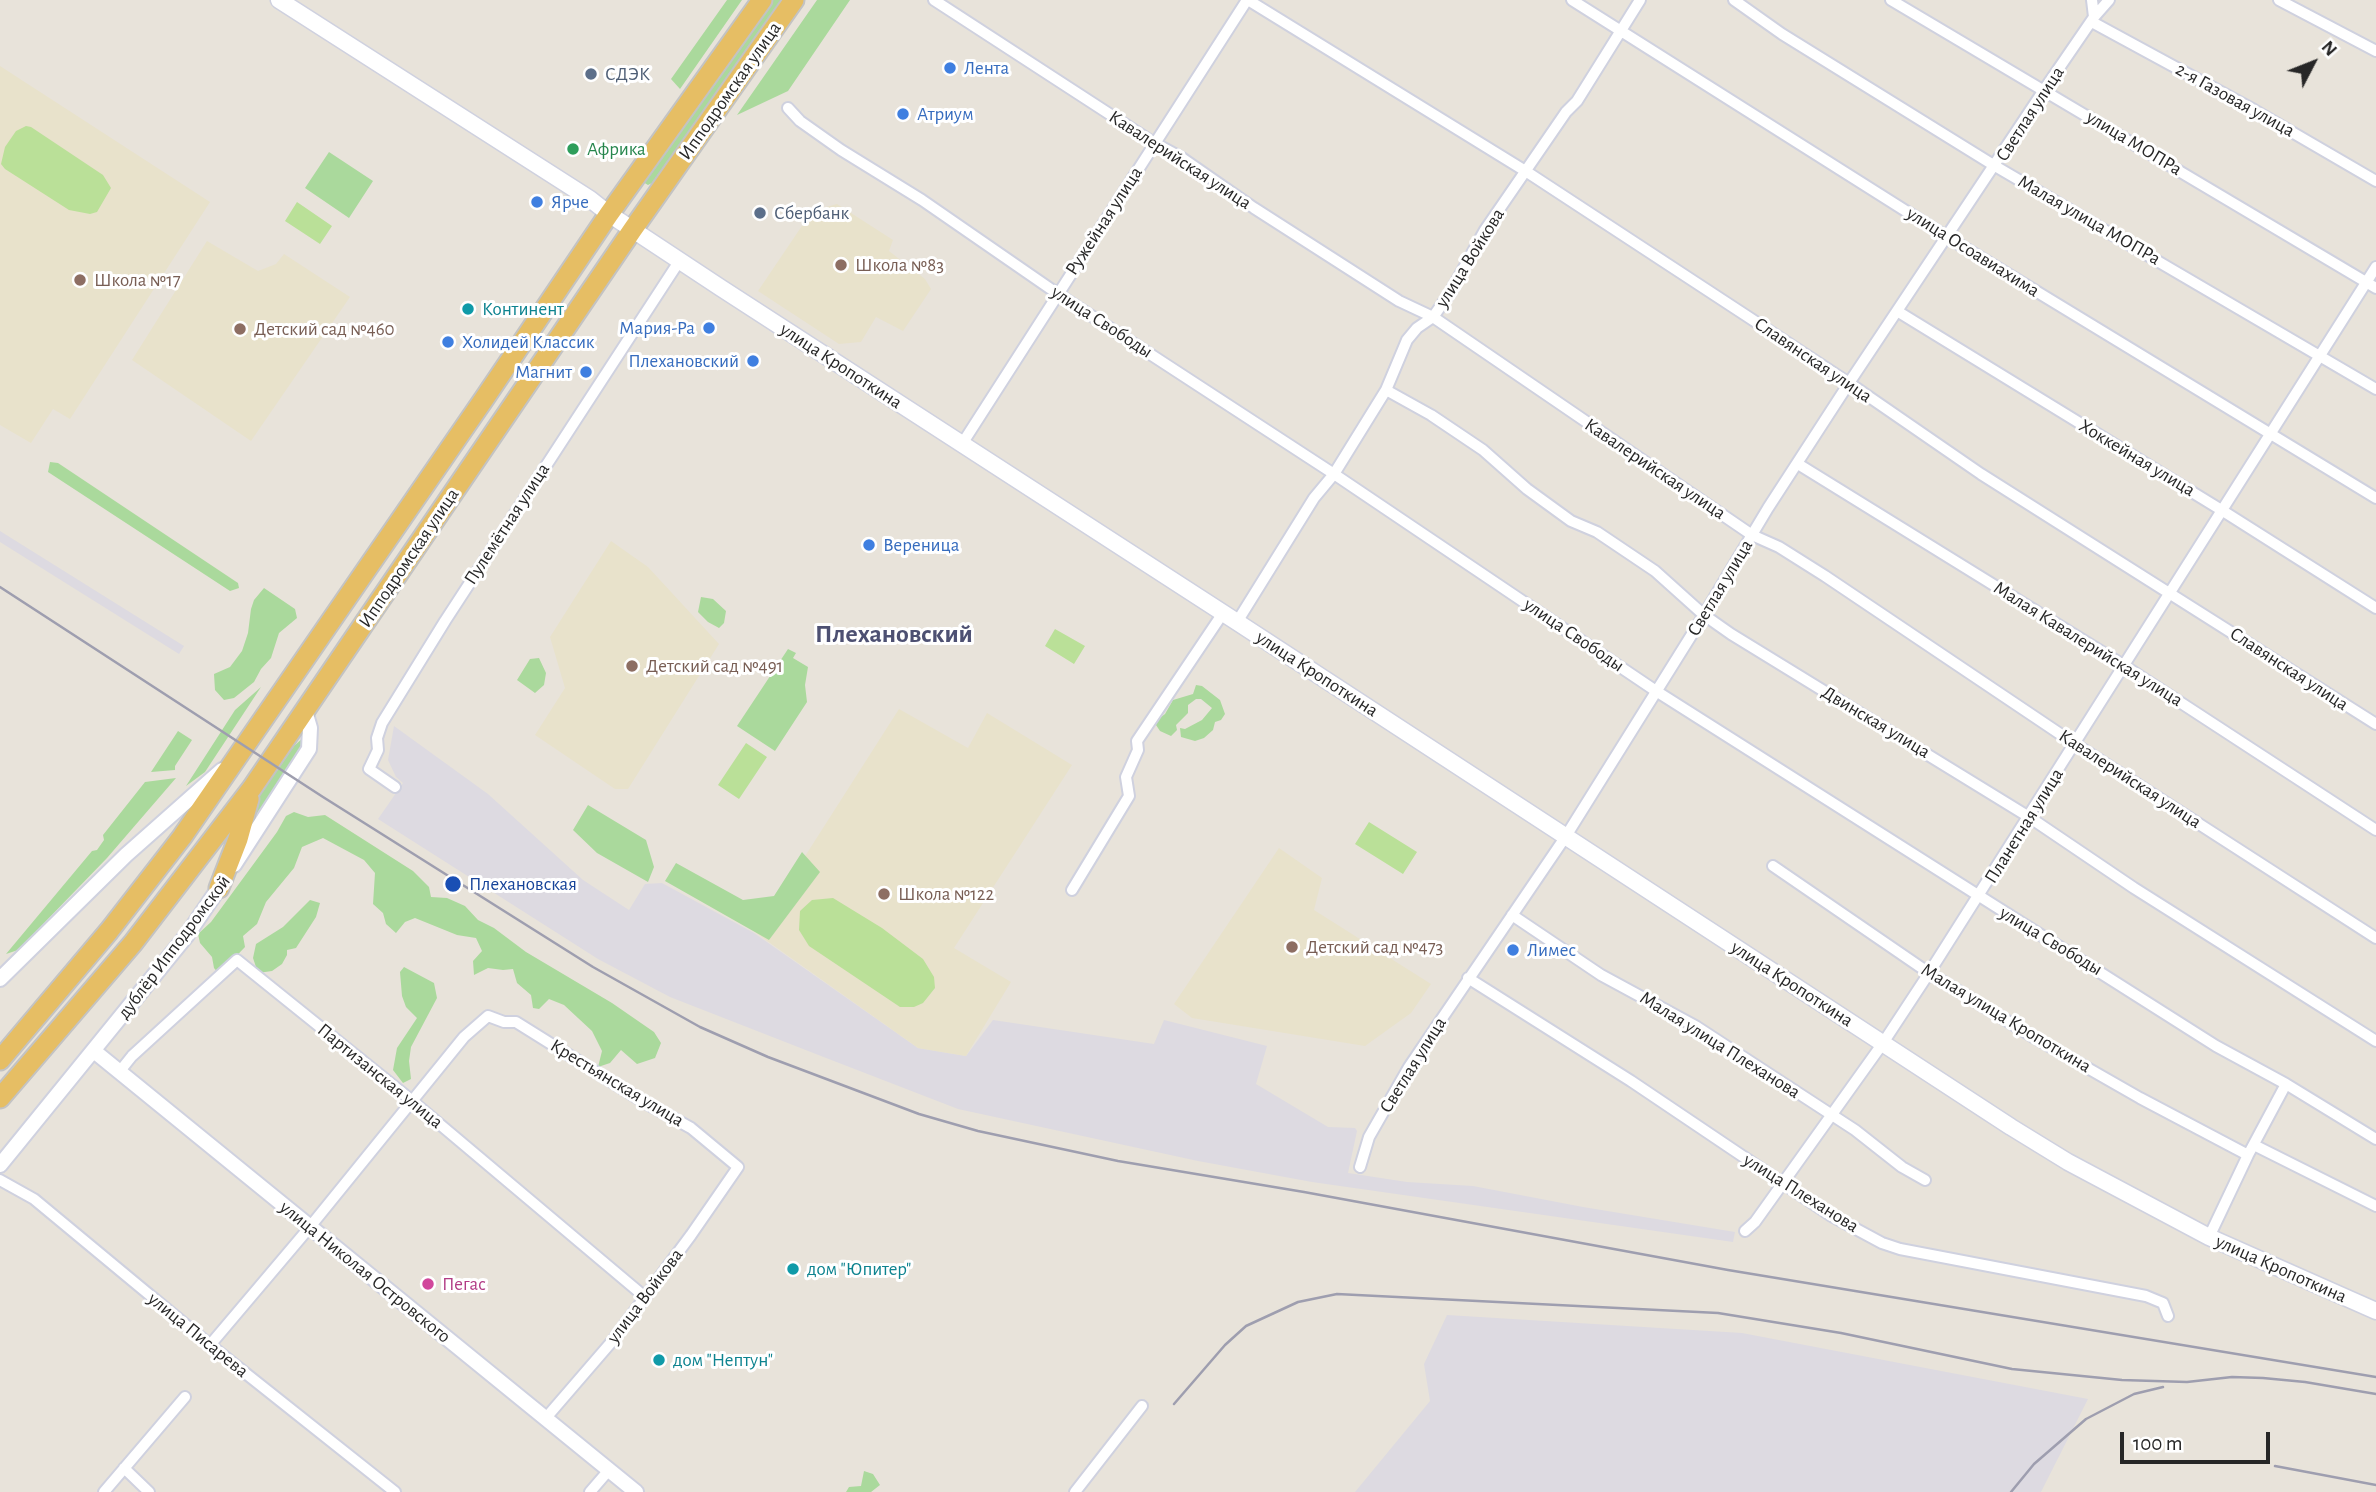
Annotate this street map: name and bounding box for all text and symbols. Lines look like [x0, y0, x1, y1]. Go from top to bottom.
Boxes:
street label: Ипподромская улица [674, 18, 786, 164]
north arrow [2278, 28, 2348, 98]
text: N [2317, 37, 2340, 60]
place label: Лента [964, 57, 1009, 79]
street label: 2-я Газовая улица [2171, 58, 2299, 142]
marker: Лента [942, 60, 958, 76]
street label: Светлая улица [1991, 62, 2069, 166]
place label: СДЭК [605, 63, 650, 85]
marker: СДЭК [583, 66, 599, 82]
place label: Атриум [917, 103, 974, 125]
street label: Кавалерийская улица [1104, 105, 1256, 215]
street label: улица МОПРа [2082, 105, 2186, 181]
marker: Атриум [895, 106, 911, 122]
place label: Африка [587, 138, 646, 160]
marker: Африка [565, 141, 581, 157]
street label: Ружейная улица [1060, 162, 1148, 280]
street label: Малая улица МОПРа [2014, 170, 2164, 270]
place label: Ярче [551, 191, 589, 213]
marker: Ярче [529, 194, 545, 210]
place label: Сбербанк [774, 202, 849, 224]
street label: улица Осоавиахима [1902, 202, 2044, 302]
street label: улица Войкова [1430, 204, 1510, 312]
marker: Сбербанк [752, 205, 768, 221]
place label: Школа №83 [855, 254, 944, 276]
marker: Школа №83 [833, 257, 849, 273]
place label: Школа №17 [94, 269, 181, 291]
marker: Школа №17 [72, 272, 88, 288]
street label: улица Свободы [1047, 281, 1157, 363]
place label: Континент [482, 298, 564, 320]
marker: Континент [460, 301, 476, 317]
street label: Славянская улица [1750, 312, 1876, 408]
place label: Мария-Ра [619, 317, 695, 339]
place label: Детский сад №460 [254, 318, 395, 340]
street label: улица Кропоткина [776, 318, 906, 414]
marker: Мария-Ра [701, 320, 717, 336]
marker: Детский сад №460 [232, 321, 248, 337]
place label: Холидей Классик [462, 331, 594, 353]
marker: Холидей Классик [440, 334, 456, 350]
place label: Плехановский [628, 350, 739, 372]
marker: Плехановский [745, 353, 761, 369]
place label: Магнит [515, 361, 572, 383]
marker: Магнит [578, 364, 594, 380]
street label: Кавалерийская улица [1580, 413, 1730, 525]
street label: Хоккейная улица [2075, 414, 2199, 502]
street label: Пулемётная улица [459, 459, 555, 589]
street label: Ипподромская улица [354, 484, 464, 632]
place label: Вереница [883, 534, 959, 556]
street label: Светлая улица [1682, 536, 1758, 640]
marker: Вереница [861, 537, 877, 553]
street label: Малая Кавалерийская улица [1989, 576, 2187, 712]
street label: улица Свободы [1519, 593, 1629, 677]
district label: Плехановский [815, 618, 973, 650]
street label: Славянская улица [2225, 622, 2353, 716]
street label: улица Кропоткина [1252, 626, 1382, 722]
place label: Детский сад №491 [646, 655, 783, 677]
marker: Детский сад №491 [624, 658, 640, 674]
street label: Двинская улица [1818, 681, 1934, 763]
street label: Кавалерийская улица [2054, 724, 2206, 834]
street label: Планетная улица [1979, 764, 2069, 888]
street label: дублёр Ипподромской [113, 871, 235, 1023]
place label: Плехановская [469, 873, 577, 895]
marker: Плехановская [443, 874, 463, 894]
place label: Школа №122 [898, 883, 994, 905]
marker: Школа №122 [876, 886, 892, 902]
street label: улица Свободы [1995, 901, 2107, 981]
place label: Детский сад №473 [1306, 936, 1443, 958]
street label: улица Кропоткина [1727, 936, 1857, 1032]
marker: Детский сад №473 [1284, 939, 1300, 955]
place label: Лимес [1527, 939, 1576, 961]
marker: Лимес [1505, 942, 1521, 958]
street label: Малая улица Кропоткина [1917, 958, 2095, 1078]
street label: Малая улица Плеханова [1635, 986, 1805, 1104]
street label: Светлая улица [1375, 1013, 1451, 1117]
street label: Партизанская улица [313, 1018, 447, 1134]
street label: Крестьянская улица [546, 1034, 688, 1132]
street label: улица Плеханова [1739, 1148, 1863, 1238]
street label: улица Николая Островского [275, 1196, 455, 1348]
street label: улица Кропоткина [2212, 1230, 2350, 1308]
street label: улица Войкова [602, 1244, 688, 1348]
place label: дом "Юпитер" [807, 1258, 911, 1280]
marker: дом "Юпитер" [785, 1261, 801, 1277]
place label: Пегас [442, 1273, 486, 1295]
marker: Пегас [420, 1276, 436, 1292]
street label: улица Писарева [143, 1287, 253, 1383]
place label: дом "Нептун" [673, 1349, 773, 1371]
marker: дом "Нептун" [651, 1352, 667, 1368]
scale bar [2124, 1418, 2274, 1462]
text: 100 m [2133, 1433, 2183, 1454]

